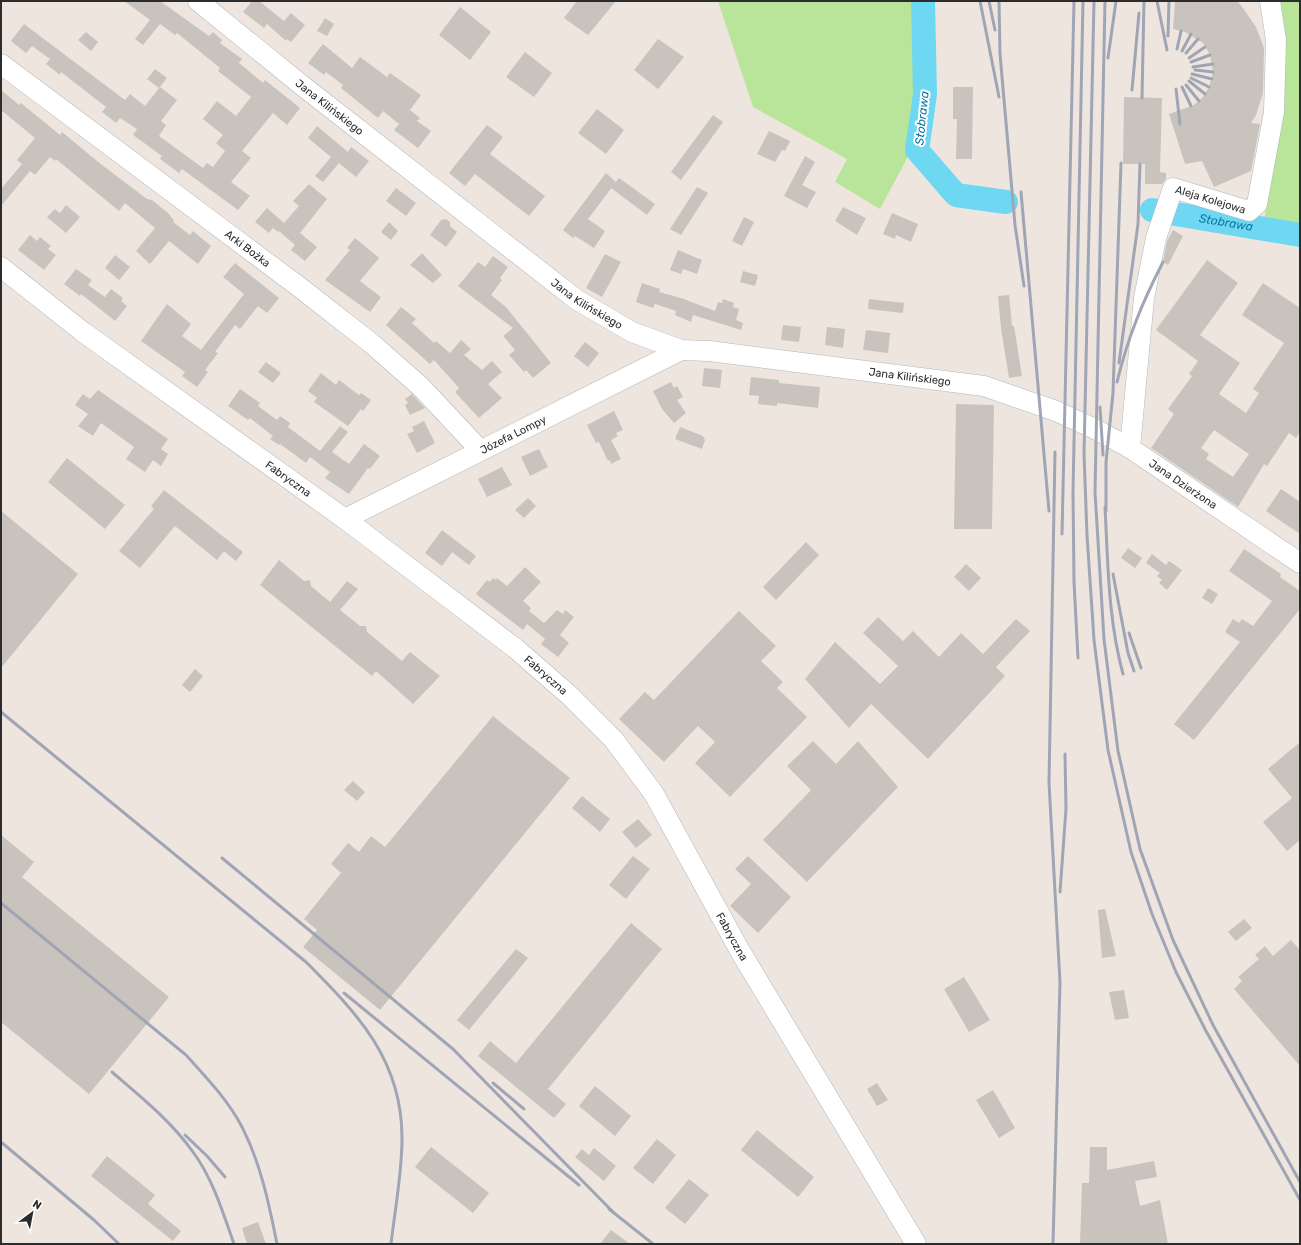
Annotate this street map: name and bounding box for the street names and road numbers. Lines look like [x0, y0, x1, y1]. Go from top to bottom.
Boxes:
street label: Jana Kilińskiego [293, 76, 366, 138]
street label: Aleja Kolejowa [1174, 183, 1247, 216]
street label: Arki Bożka [222, 227, 273, 270]
street label: Jana Kilińskiego [548, 276, 625, 332]
street label: Jana Kilińskiego [868, 365, 952, 388]
street label: Józefa Lompy [478, 412, 548, 457]
street label: Jana Dzierżona [1147, 456, 1220, 512]
street label: Fabryczna [263, 458, 314, 499]
street label: Fabryczna [522, 653, 570, 697]
street label: Fabryczna [714, 910, 751, 963]

